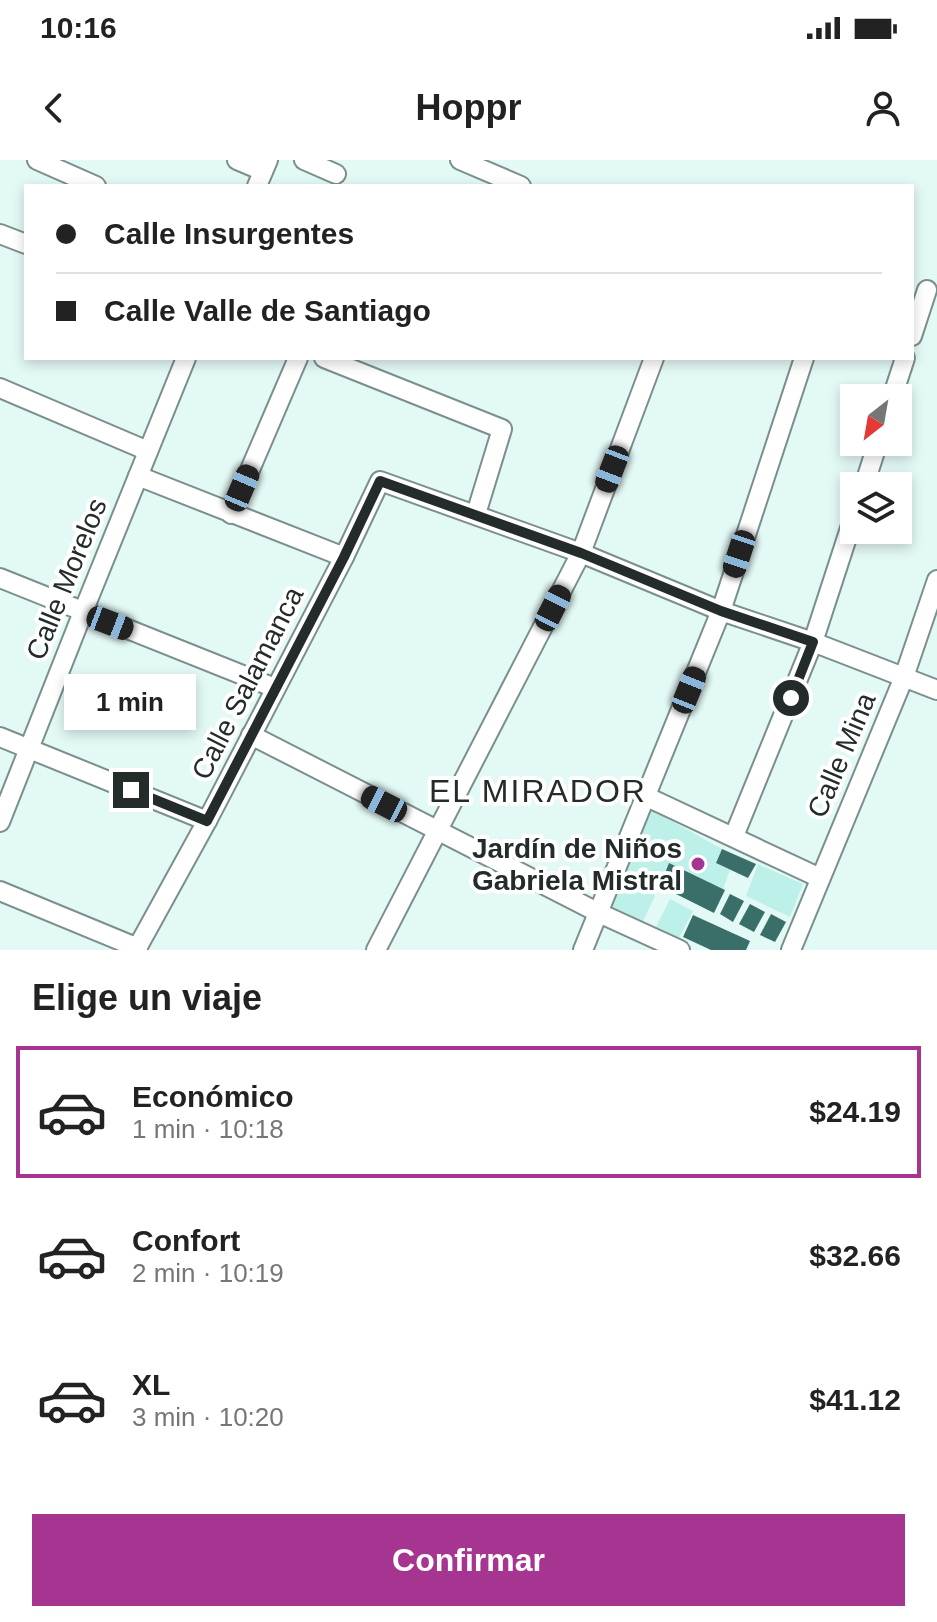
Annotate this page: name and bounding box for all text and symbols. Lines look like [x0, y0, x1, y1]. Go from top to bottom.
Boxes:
text: 10:16 [40, 11, 117, 44]
icon: back [32, 86, 76, 130]
icon: person [861, 86, 905, 130]
text: Hoppr [416, 87, 521, 128]
text: Calle Insurgentes [104, 217, 354, 250]
text: Calle Valle de Santiago [104, 294, 431, 327]
north arrow [840, 384, 912, 456]
map controls [840, 384, 912, 544]
car [592, 442, 632, 496]
car [222, 461, 262, 515]
button: layers [840, 472, 912, 544]
street label: Calle Morelos [20, 494, 113, 664]
car [720, 527, 758, 581]
car [531, 581, 575, 635]
street label: Calle Salamanca [186, 582, 309, 785]
car [83, 603, 137, 643]
car [669, 663, 709, 717]
callout: 1 min [65, 674, 197, 730]
route start [773, 680, 809, 716]
text: 1 min [96, 687, 164, 717]
street label: Calle Mina [801, 688, 882, 822]
route end [113, 772, 149, 808]
district label: EL MIRADOR [429, 773, 647, 809]
car [357, 782, 411, 826]
place label: Jardín de Niños Gabriela Mistral [472, 833, 682, 896]
marker: Jardín de Niños Gabriela Mistral [689, 855, 707, 873]
text: Elige un viaje [32, 977, 262, 1018]
icon: car [36, 1076, 108, 1148]
text: Económico [132, 1080, 294, 1113]
text: $24.19 [809, 1095, 901, 1128]
text: 1 min · 10:18 [132, 1114, 284, 1144]
icon: car [36, 1220, 108, 1292]
text: Confort [132, 1224, 240, 1257]
text: $32.66 [809, 1239, 901, 1272]
text: 2 min · 10:19 [132, 1258, 284, 1288]
icon: car [36, 1364, 108, 1436]
text: XL [132, 1368, 170, 1401]
text: $41.12 [809, 1383, 901, 1416]
text: 3 min · 10:20 [132, 1402, 284, 1432]
button: Confirmar [32, 1514, 905, 1606]

